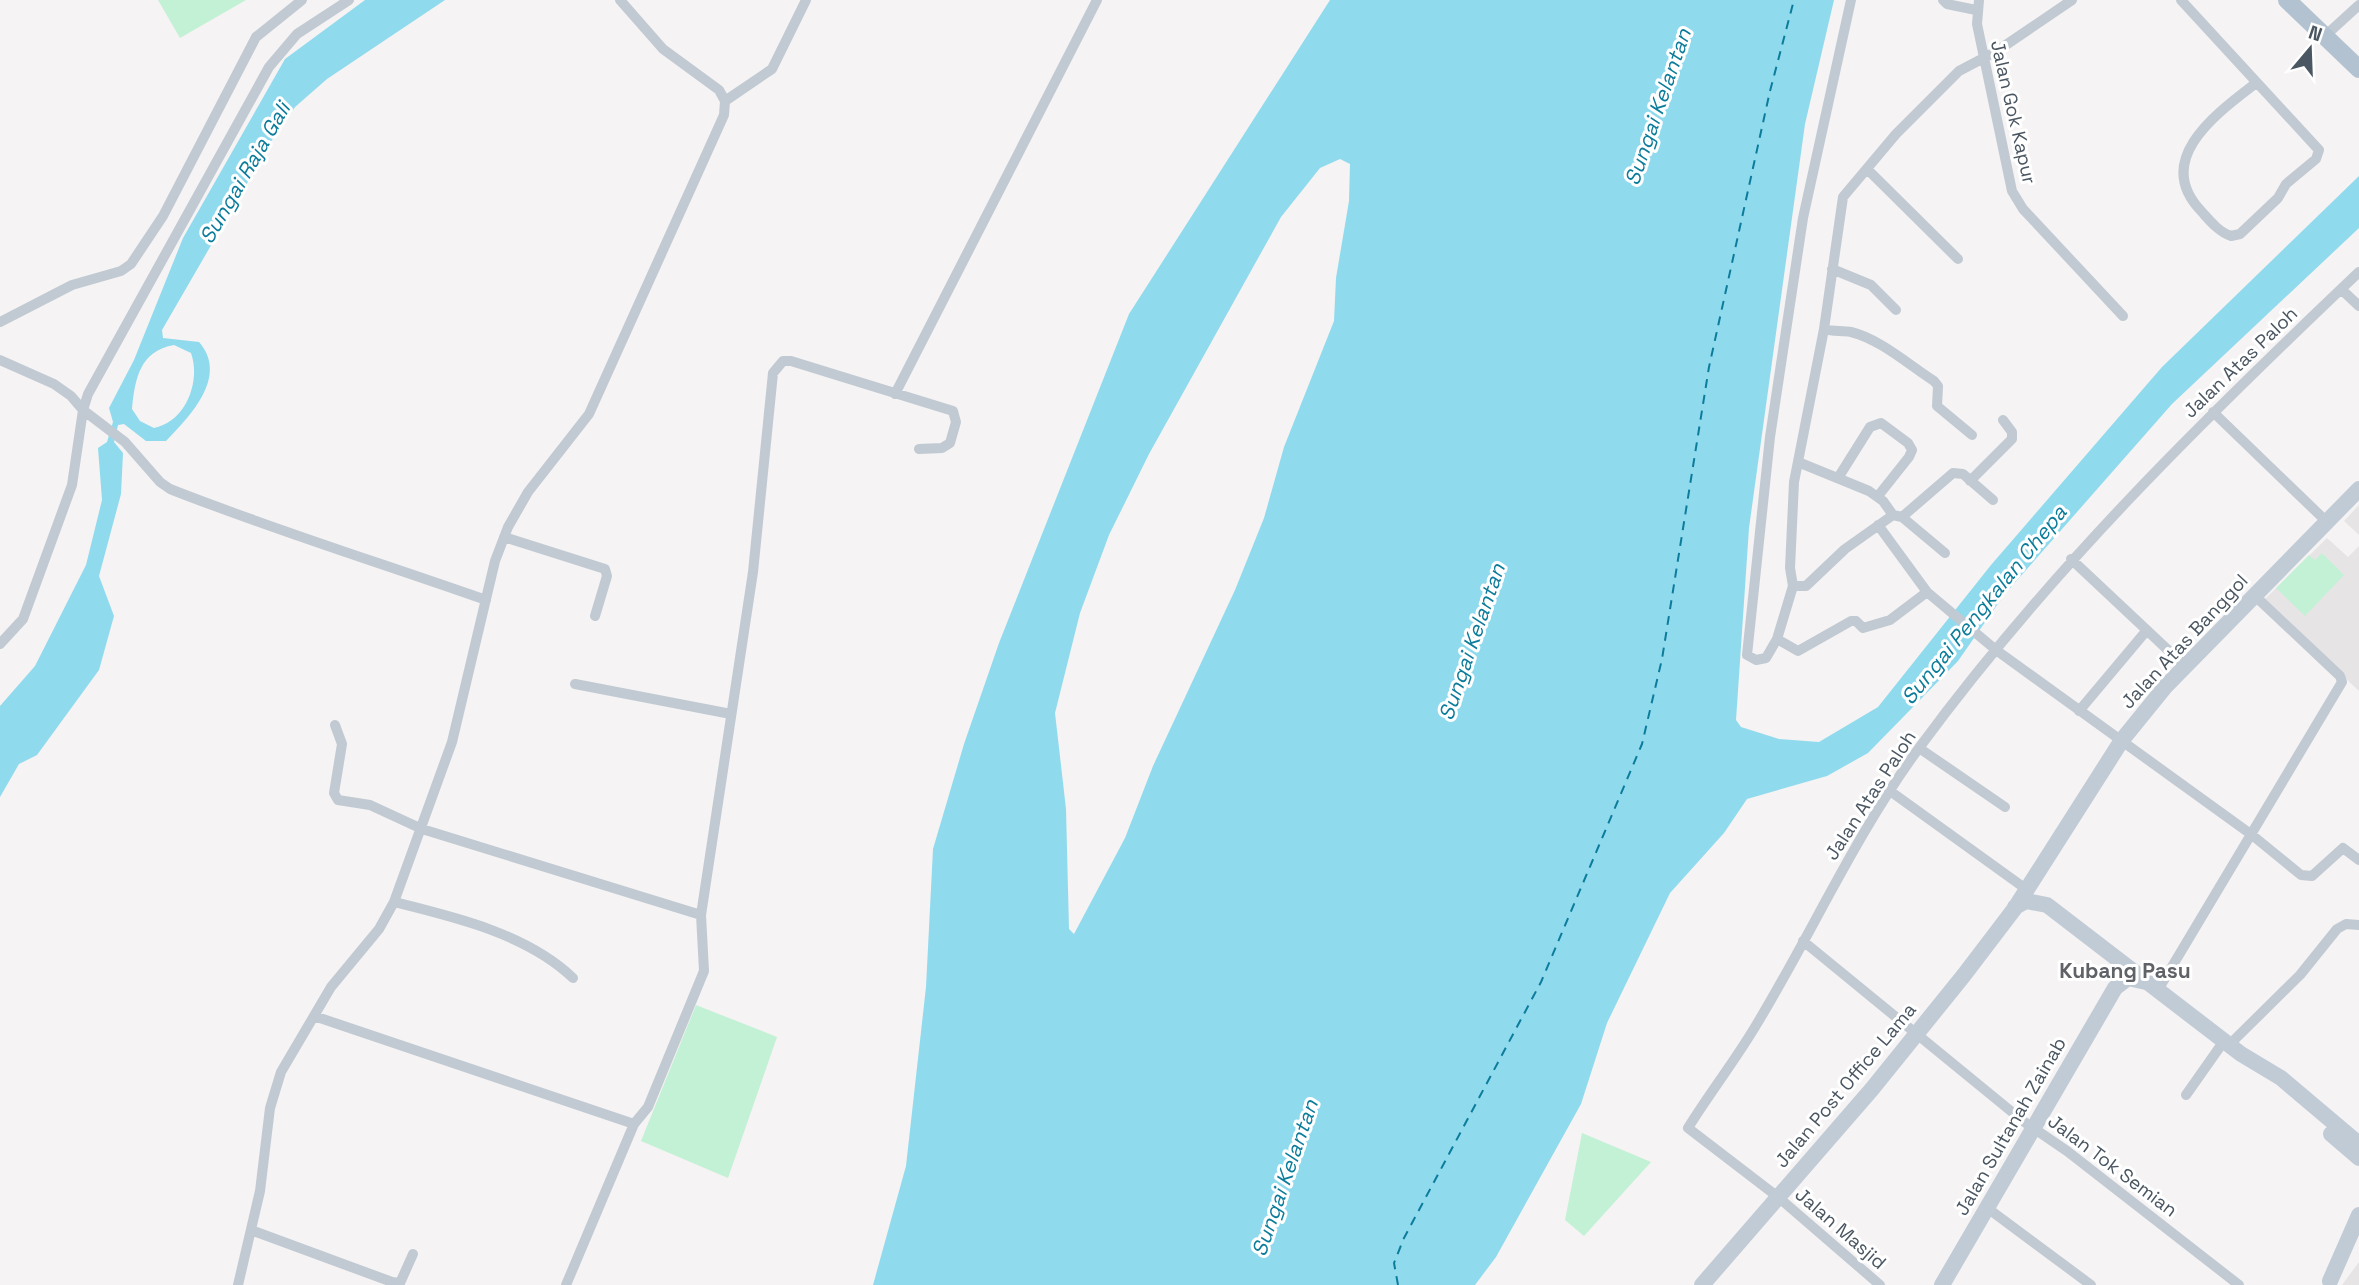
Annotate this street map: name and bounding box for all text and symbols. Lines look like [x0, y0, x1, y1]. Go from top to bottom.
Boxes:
north arrow [2275, 14, 2345, 84]
text: N [2305, 20, 2325, 47]
water label: Sungai Kelantan [1618, 24, 1697, 189]
street label: Jalan Gok Kapur [1985, 38, 2042, 186]
water label: Sungai Raja Gali [193, 95, 297, 248]
street label: Jalan Atas Paloh [2178, 301, 2303, 423]
water label: Sungai Pengkalan Chepa [1895, 499, 2073, 710]
water label: Sungai Kelantan [1432, 559, 1511, 724]
street label: Jalan Atas Banggol [2115, 569, 2253, 714]
street label: Jalan Atas Paloh [1819, 726, 1922, 865]
district label: Kubang Pasu [2059, 957, 2191, 984]
street label: Jalan Post Office Lama [1769, 998, 1922, 1173]
street label: Jalan Sultanah Zainab [1949, 1033, 2072, 1220]
water label: Sungai Kelantan [1245, 1095, 1324, 1260]
street label: Jalan Tok Semian [2043, 1108, 2182, 1222]
street label: Jalan Masjid [1790, 1182, 1891, 1275]

